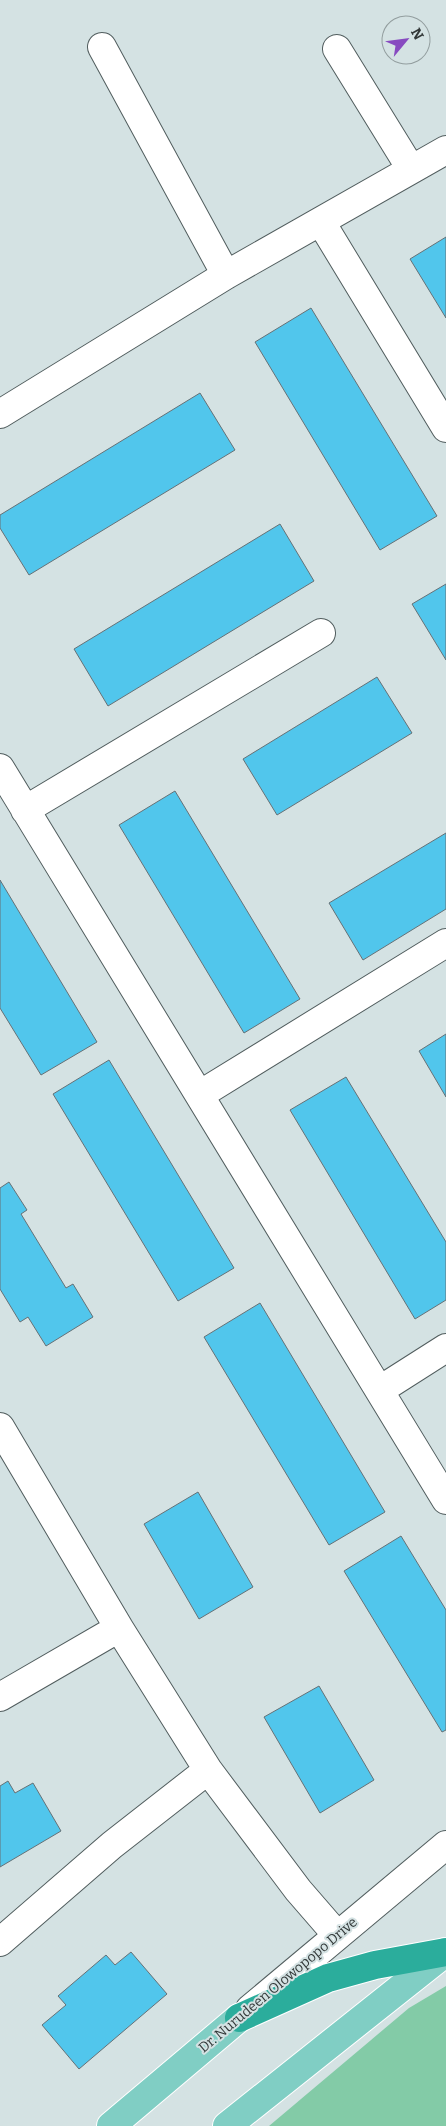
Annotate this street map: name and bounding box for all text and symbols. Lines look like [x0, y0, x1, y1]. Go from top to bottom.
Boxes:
north arrow [381, 15, 431, 65]
text: N [407, 25, 427, 43]
street label: Dr. Nurudeen Olowopopo Drive [195, 1914, 361, 2056]

